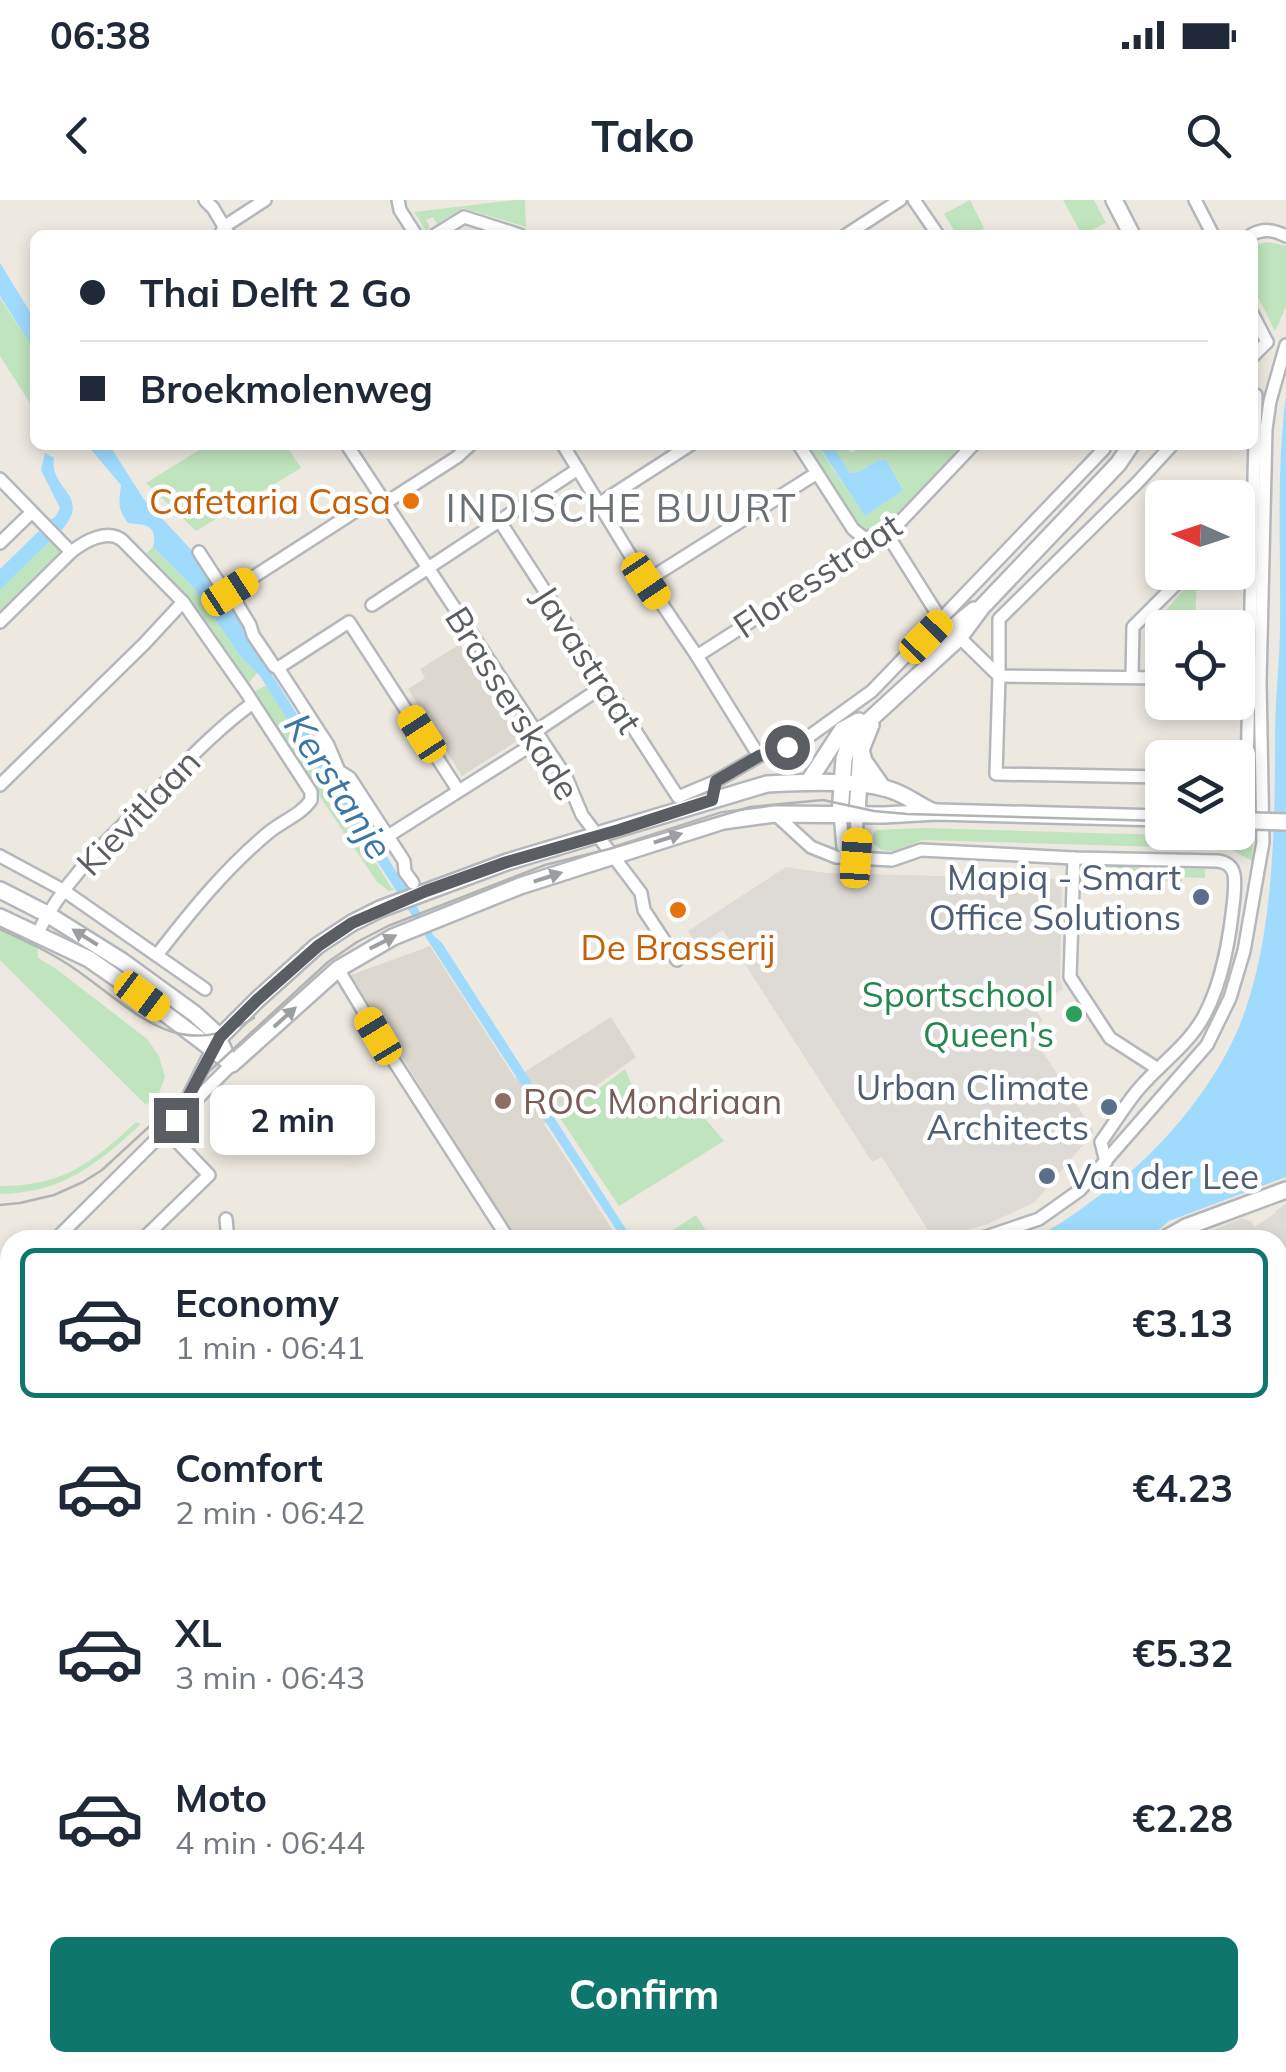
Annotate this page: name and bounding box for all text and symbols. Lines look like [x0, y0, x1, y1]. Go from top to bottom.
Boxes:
text: 06:38 [50, 11, 151, 59]
text: Tako [591, 107, 695, 163]
icon: back [50, 108, 105, 163]
icon: search [1181, 108, 1236, 163]
text: Thai Delft 2 Go [140, 269, 412, 317]
text: Broekmolenweg [140, 365, 433, 413]
place label: Cafetaria Casa [149, 479, 391, 523]
north arrow [1145, 480, 1255, 590]
map controls [1145, 480, 1255, 850]
district label: INDISCHE BUURT [446, 484, 798, 532]
marker: Cafetaria Casa [400, 490, 422, 512]
street label: Floresstraat [725, 503, 909, 647]
car [617, 548, 675, 614]
car [197, 563, 263, 621]
street label: Javastraat [524, 577, 652, 741]
street label: Brasserskade [436, 598, 590, 808]
car [894, 605, 958, 669]
button: locate [1145, 610, 1255, 720]
car [393, 701, 451, 767]
water label: Kerstanje [274, 704, 404, 868]
route start [765, 725, 810, 770]
street label: Kievitlaan [67, 739, 209, 885]
button: layers [1145, 740, 1255, 850]
car [839, 827, 873, 889]
one-way arrow [654, 830, 684, 845]
place label: Mapiq - Smart Office Solutions [929, 855, 1181, 939]
one-way arrow [534, 869, 564, 884]
marker: Mapiq - Smart Office Solutions [1190, 886, 1212, 908]
marker: De Brasserij [667, 899, 689, 921]
place label: De Brasserij [581, 925, 775, 969]
one-way arrow [71, 929, 99, 946]
one-way arrow [368, 934, 397, 951]
car [109, 966, 175, 1026]
place label: Sportschool Queen's [862, 972, 1054, 1056]
car [350, 1003, 406, 1069]
marker: Sportschool Queen's [1063, 1003, 1085, 1025]
one-way arrow [273, 1006, 297, 1029]
place label: Urban Climate Architects [856, 1065, 1089, 1149]
place label: ROC Mondriaan [523, 1079, 782, 1123]
callout: 2 min [211, 1085, 376, 1155]
marker: ROC Mondriaan [492, 1090, 514, 1112]
marker: Urban Climate Architects [1098, 1096, 1120, 1118]
route end [154, 1098, 199, 1143]
text: 2 min [250, 1100, 335, 1140]
place label: Van der Lee [1067, 1154, 1259, 1198]
marker: Van der Lee [1036, 1165, 1058, 1187]
icon: car [55, 1278, 145, 1368]
text: Economy [175, 1279, 339, 1327]
text: €3.13 [1132, 1299, 1233, 1347]
text: 1 min · 06:41 [175, 1327, 365, 1367]
icon: car [55, 1443, 145, 1533]
text: Comfort [175, 1444, 323, 1492]
text: €4.23 [1132, 1464, 1233, 1512]
text: 2 min · 06:42 [175, 1492, 365, 1532]
icon: car [55, 1608, 145, 1698]
text: XL [175, 1609, 222, 1657]
text: €5.32 [1132, 1629, 1233, 1677]
text: 3 min · 06:43 [175, 1657, 365, 1697]
icon: car [55, 1773, 145, 1863]
text: Moto [175, 1774, 267, 1822]
text: €2.28 [1132, 1794, 1233, 1842]
text: 4 min · 06:44 [175, 1822, 365, 1862]
button: Confirm [50, 1937, 1238, 2052]

